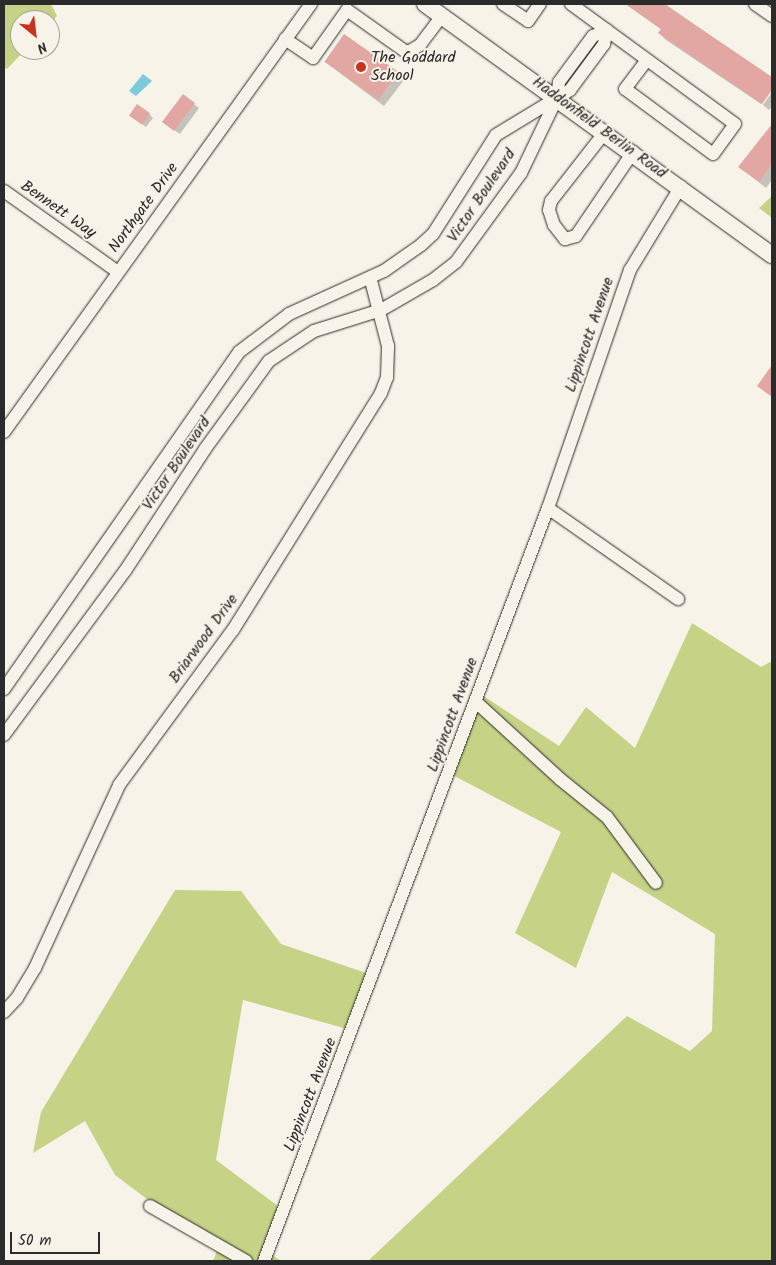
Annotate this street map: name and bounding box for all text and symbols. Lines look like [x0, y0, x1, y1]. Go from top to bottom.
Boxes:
north arrow [10, 10, 60, 60]
text: N [33, 35, 51, 59]
place label: The Goddard School [371, 48, 456, 86]
marker: The Goddard School [355, 61, 367, 73]
street label: Haddonfield Berlin Road [528, 73, 670, 183]
street label: Victor Boulevard [444, 146, 520, 246]
street label: Northgate Drive [105, 159, 183, 257]
street label: Bennett Way [16, 177, 100, 243]
street label: Lippincott Avenue [561, 275, 619, 395]
street label: Victor Boulevard [139, 414, 215, 514]
street label: Briarwood Drive [165, 591, 243, 687]
street label: Lippincott Avenue [423, 655, 483, 775]
street label: Lippincott Avenue [280, 1035, 342, 1155]
scale bar [12, 1222, 102, 1254]
text: 50 m [18, 1229, 52, 1253]

